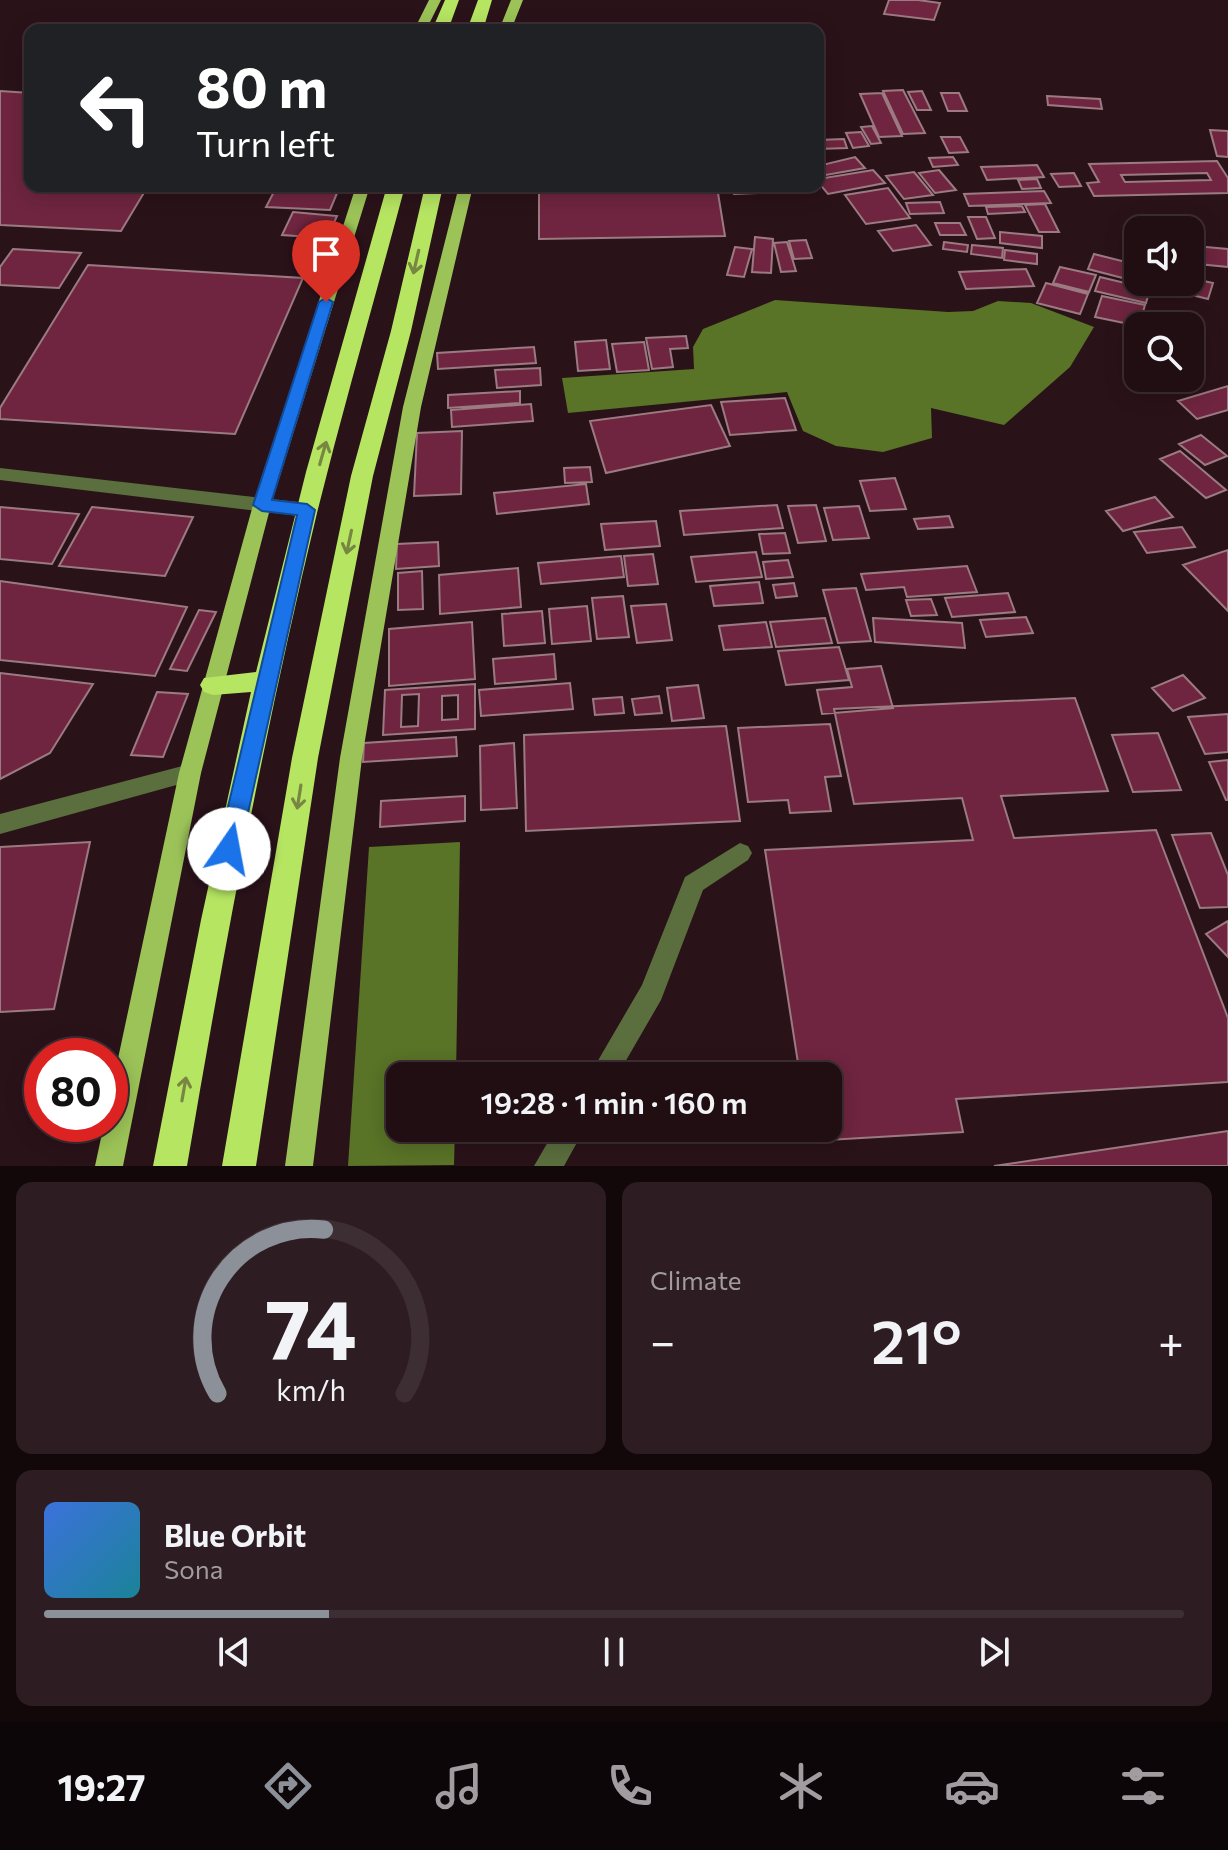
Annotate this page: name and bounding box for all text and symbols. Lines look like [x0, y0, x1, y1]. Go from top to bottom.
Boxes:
text: 80 m [196, 51, 327, 120]
icon: left [64, 56, 168, 160]
text: Turn left [196, 120, 335, 164]
map controls [1124, 216, 1204, 392]
button: sound [1124, 216, 1204, 296]
pin [292, 220, 360, 302]
icon: arrive [304, 232, 348, 276]
one-way arrow [408, 249, 423, 274]
button: search [1124, 312, 1204, 392]
one-way arrow [316, 440, 331, 466]
one-way arrow [341, 529, 356, 554]
one-way arrow [290, 784, 305, 809]
position arrow [187, 807, 271, 891]
speed limit sign: 80 [24, 1038, 128, 1142]
one-way arrow [177, 1077, 192, 1102]
text: 19:28 · 1 min · 160 m [481, 1083, 747, 1120]
text: Climate [650, 1264, 742, 1295]
text: 74 [265, 1275, 357, 1377]
text: 21° [871, 1303, 962, 1376]
text: − [650, 1313, 675, 1367]
text: + [1158, 1313, 1184, 1367]
text: km/h [276, 1372, 346, 1407]
text: Blue Orbit [164, 1516, 306, 1553]
text: Sona [164, 1553, 223, 1584]
icon: previous [212, 1630, 256, 1674]
icon: pause [592, 1630, 636, 1674]
icon: next [972, 1630, 1016, 1674]
icon: directions [260, 1758, 316, 1814]
icon: music [431, 1758, 487, 1814]
icon: phone [602, 1758, 658, 1814]
icon: climate [773, 1758, 829, 1814]
icon: car [944, 1758, 1000, 1814]
icon: filters [1115, 1758, 1171, 1814]
text: 19:27 [57, 1764, 146, 1808]

